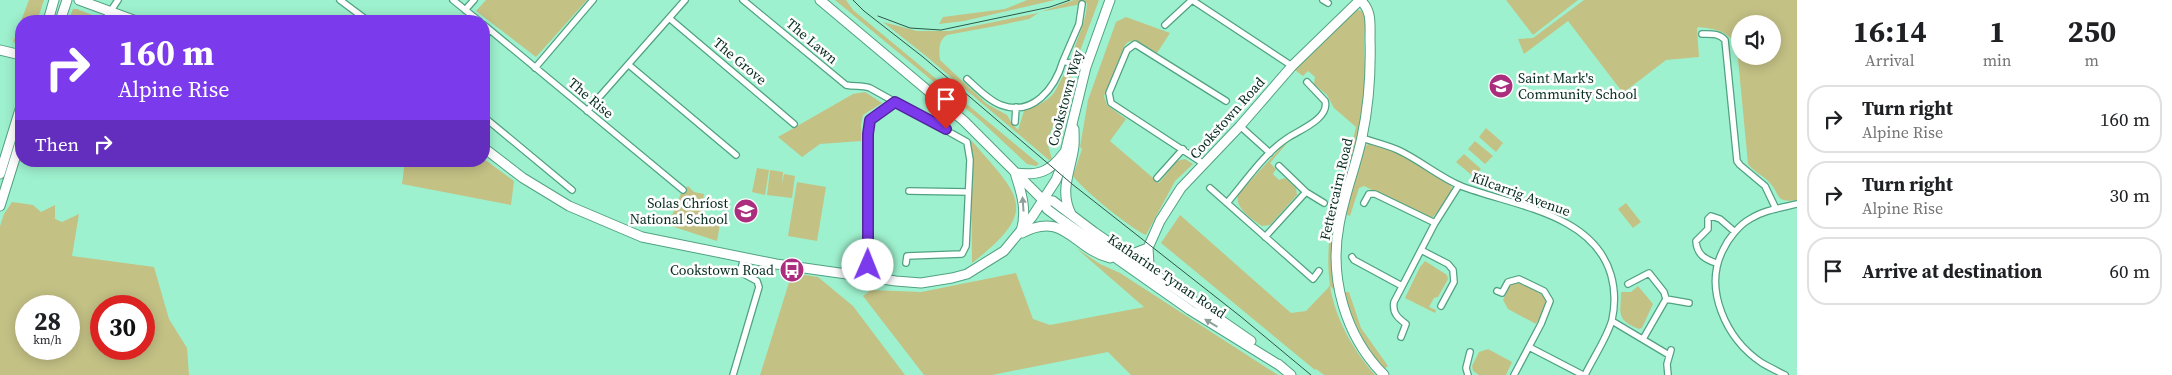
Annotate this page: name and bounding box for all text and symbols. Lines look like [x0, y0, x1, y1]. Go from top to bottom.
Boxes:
text: 16:14 [1853, 11, 1927, 52]
text: 1 [1989, 11, 2005, 52]
text: 250 [2067, 11, 2116, 52]
street label: The Lawn [782, 14, 842, 69]
map controls [1731, 15, 1781, 65]
button: sound [1731, 15, 1781, 65]
text: 160 m [118, 29, 214, 77]
street label: The Grove [709, 33, 771, 89]
icon: right [35, 35, 100, 100]
street label: Cookstown Way [1043, 47, 1088, 148]
text: Arrival [1865, 49, 1915, 71]
text: min [1983, 49, 2012, 71]
text: m [2085, 49, 2099, 71]
place label: Saint Mark's Community School [1518, 68, 1637, 104]
street label: The Rise [564, 73, 618, 123]
street label: Cookstown Road [1185, 73, 1269, 163]
school or university icon: Saint Mark's Community School [1488, 73, 1514, 99]
text: Alpine Rise [118, 74, 229, 104]
pin [925, 78, 967, 129]
icon: arrive [932, 85, 960, 113]
text: Turn right [1862, 95, 1953, 121]
icon: right [1819, 105, 1847, 133]
text: 160 m [2100, 106, 2150, 132]
text: Alpine Rise [1862, 121, 1943, 143]
icon: right [89, 130, 117, 158]
text: Then [35, 131, 79, 157]
street label: Fettercairn Road [1315, 136, 1357, 242]
street label: Kilcarrig Avenue [1469, 167, 1573, 221]
text: Turn right [1862, 171, 1953, 197]
icon: right [1819, 181, 1847, 209]
text: 30 m [2109, 182, 2150, 208]
place label: Solas Chríost National School [630, 193, 728, 229]
one-way arrow [1019, 196, 1027, 212]
text: Alpine Rise [1862, 197, 1943, 219]
school or university icon: Solas Chríost National School [733, 198, 759, 224]
street label: Katharine Tynan Road [1104, 229, 1230, 323]
position arrow [841, 238, 893, 290]
bus stop icon: Cookstown Road [779, 257, 805, 283]
icon: arrive [1819, 257, 1847, 285]
text: Arrive at destination [1862, 258, 2042, 284]
text: 60 m [2109, 258, 2150, 284]
place label: Cookstown Road [670, 260, 774, 280]
speed limit sign: 30 [90, 295, 155, 360]
text: 28 [34, 304, 61, 338]
one-way arrow [1204, 318, 1217, 327]
text: km/h [33, 332, 62, 348]

